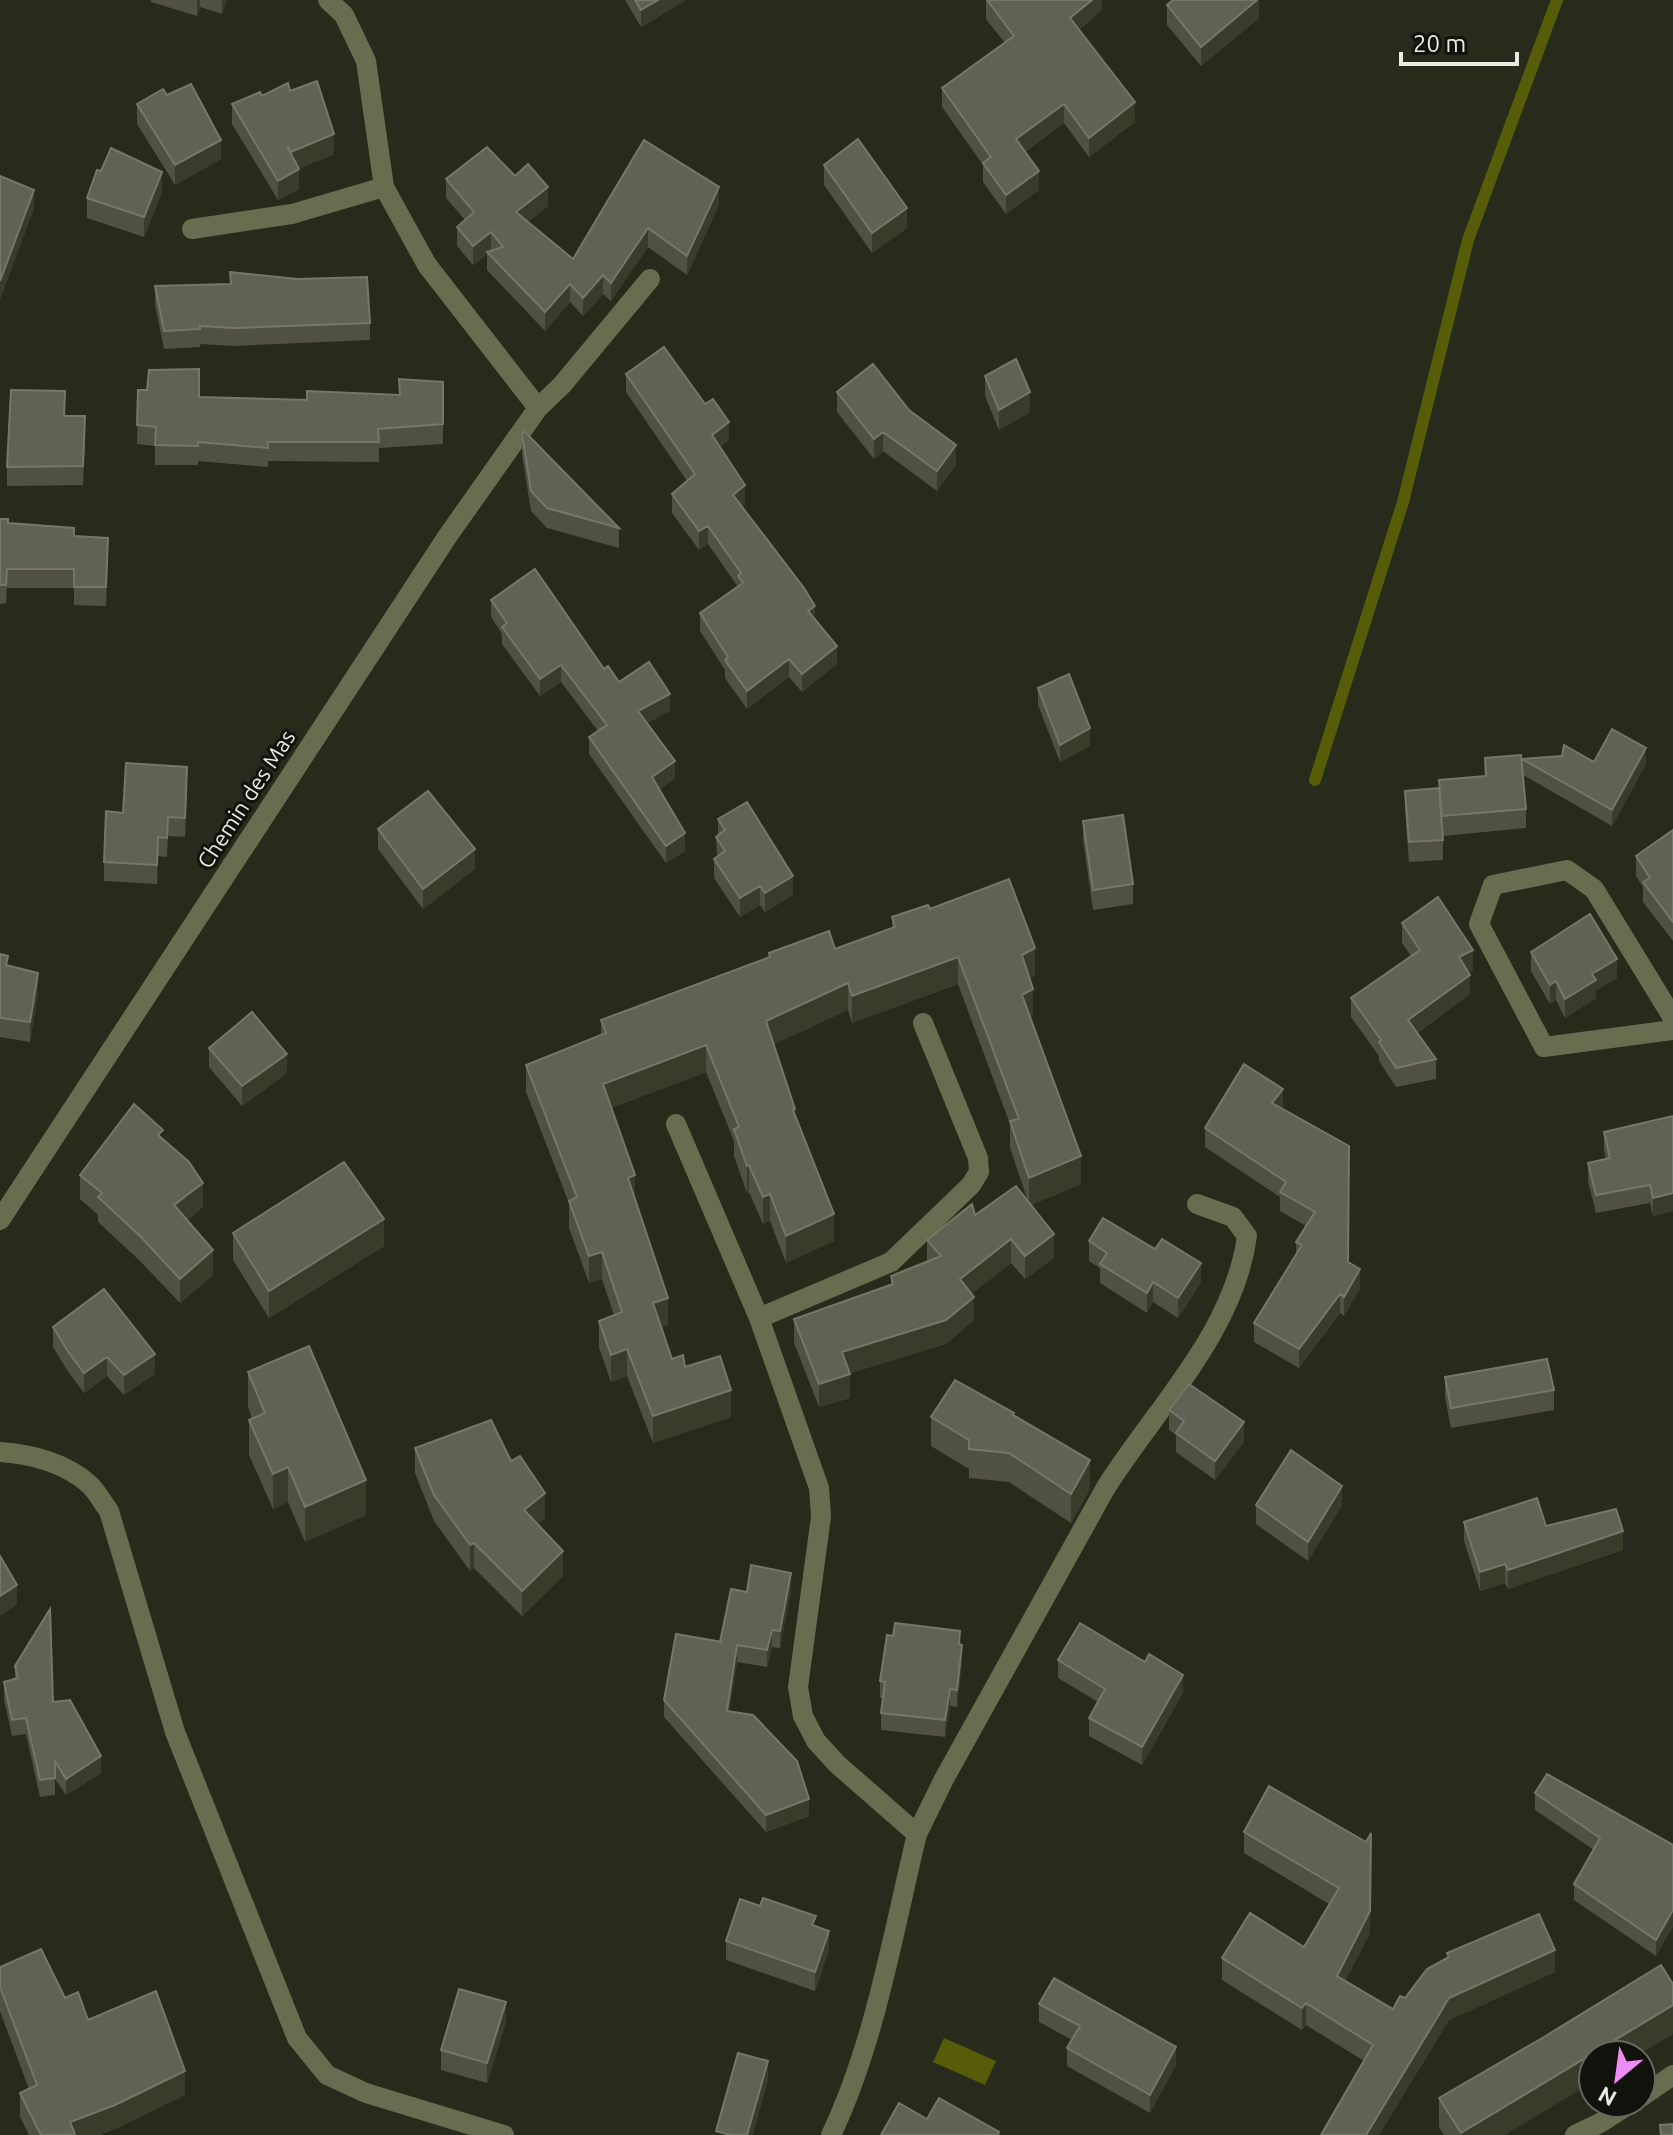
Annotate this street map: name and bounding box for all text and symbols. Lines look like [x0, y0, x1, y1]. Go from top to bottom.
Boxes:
scale bar [1401, 16, 1517, 66]
text: 20 m [1413, 30, 1466, 57]
street label: Chemin des Mas [192, 725, 300, 873]
north arrow [1577, 2039, 1657, 2119]
text: N [1594, 2082, 1620, 2112]

